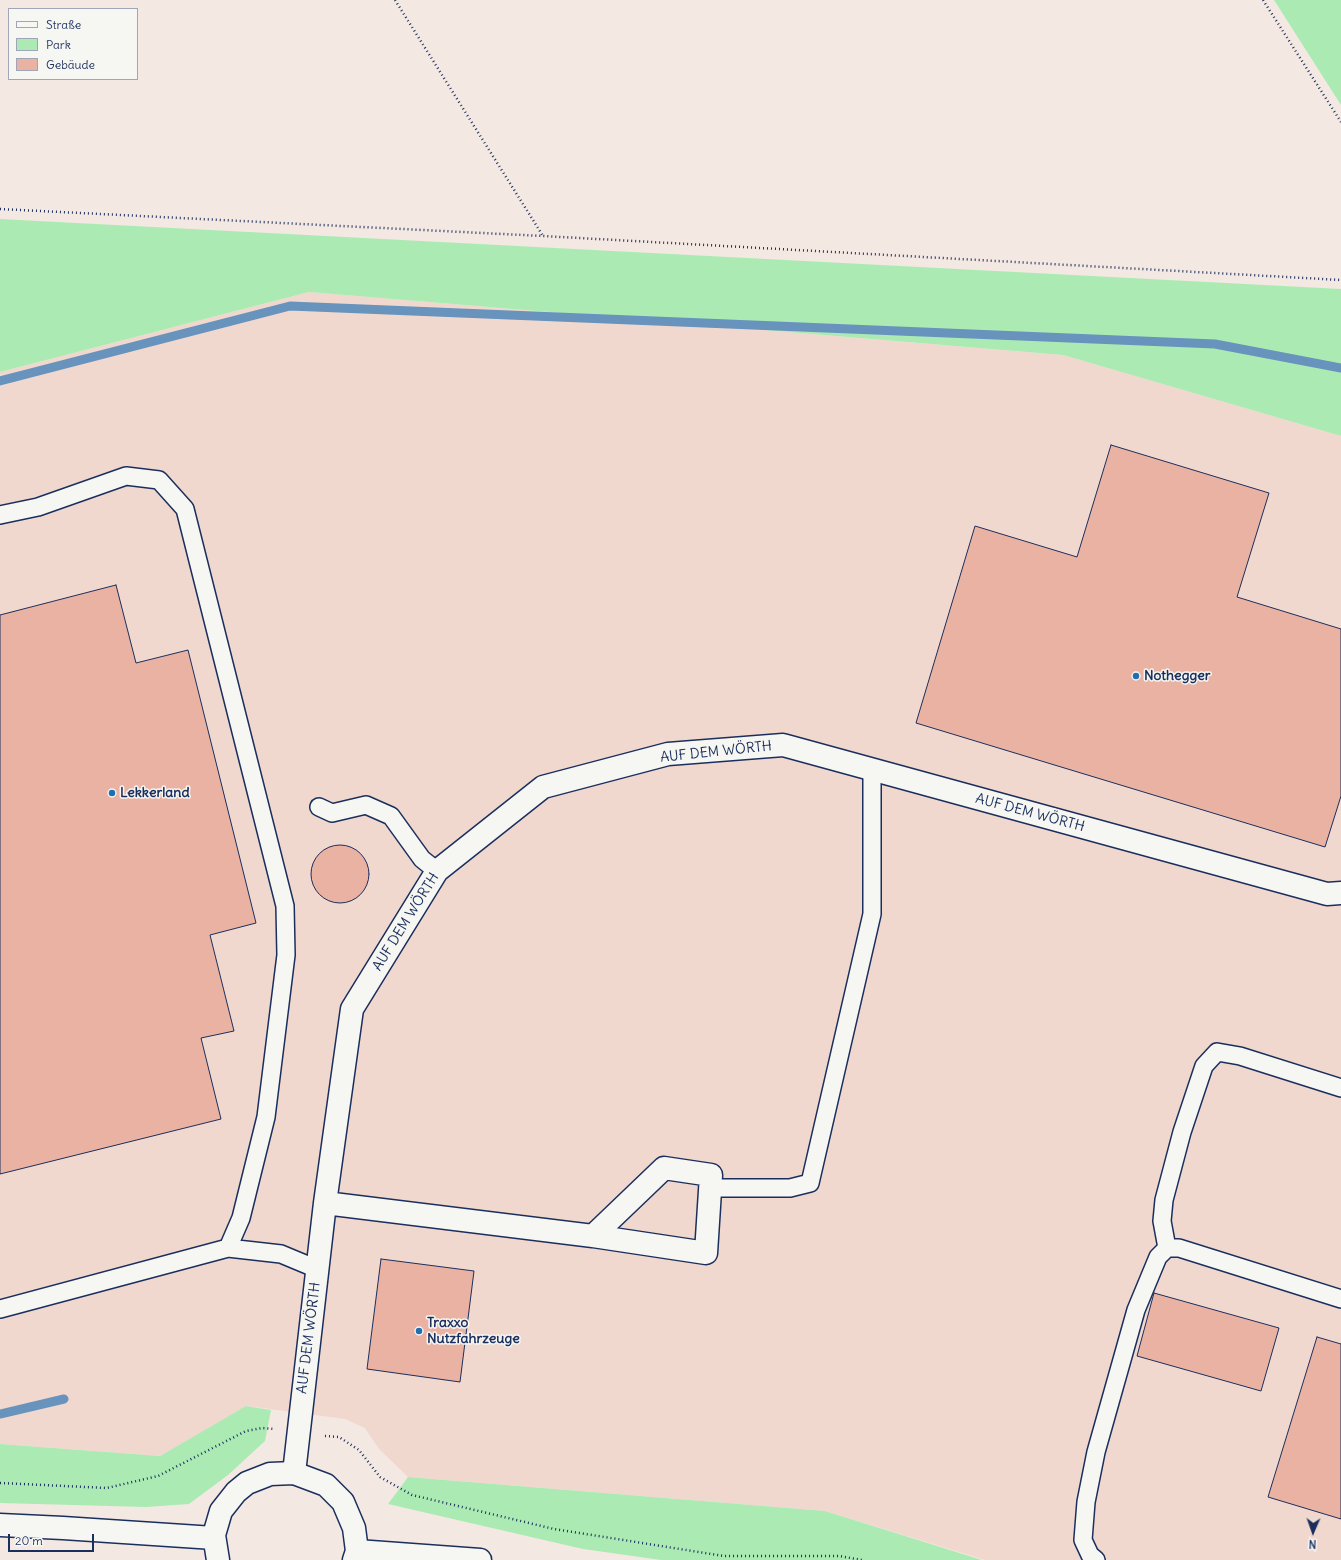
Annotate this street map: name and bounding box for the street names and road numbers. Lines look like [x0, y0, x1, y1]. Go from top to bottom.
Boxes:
street label: AUF DEM WÖRTH [659, 738, 773, 766]
street label: AUF DEM WÖRTH [974, 790, 1086, 836]
street label: AUF DEM WÖRTH [369, 870, 443, 974]
street label: AUF DEM WÖRTH [294, 1281, 324, 1395]

